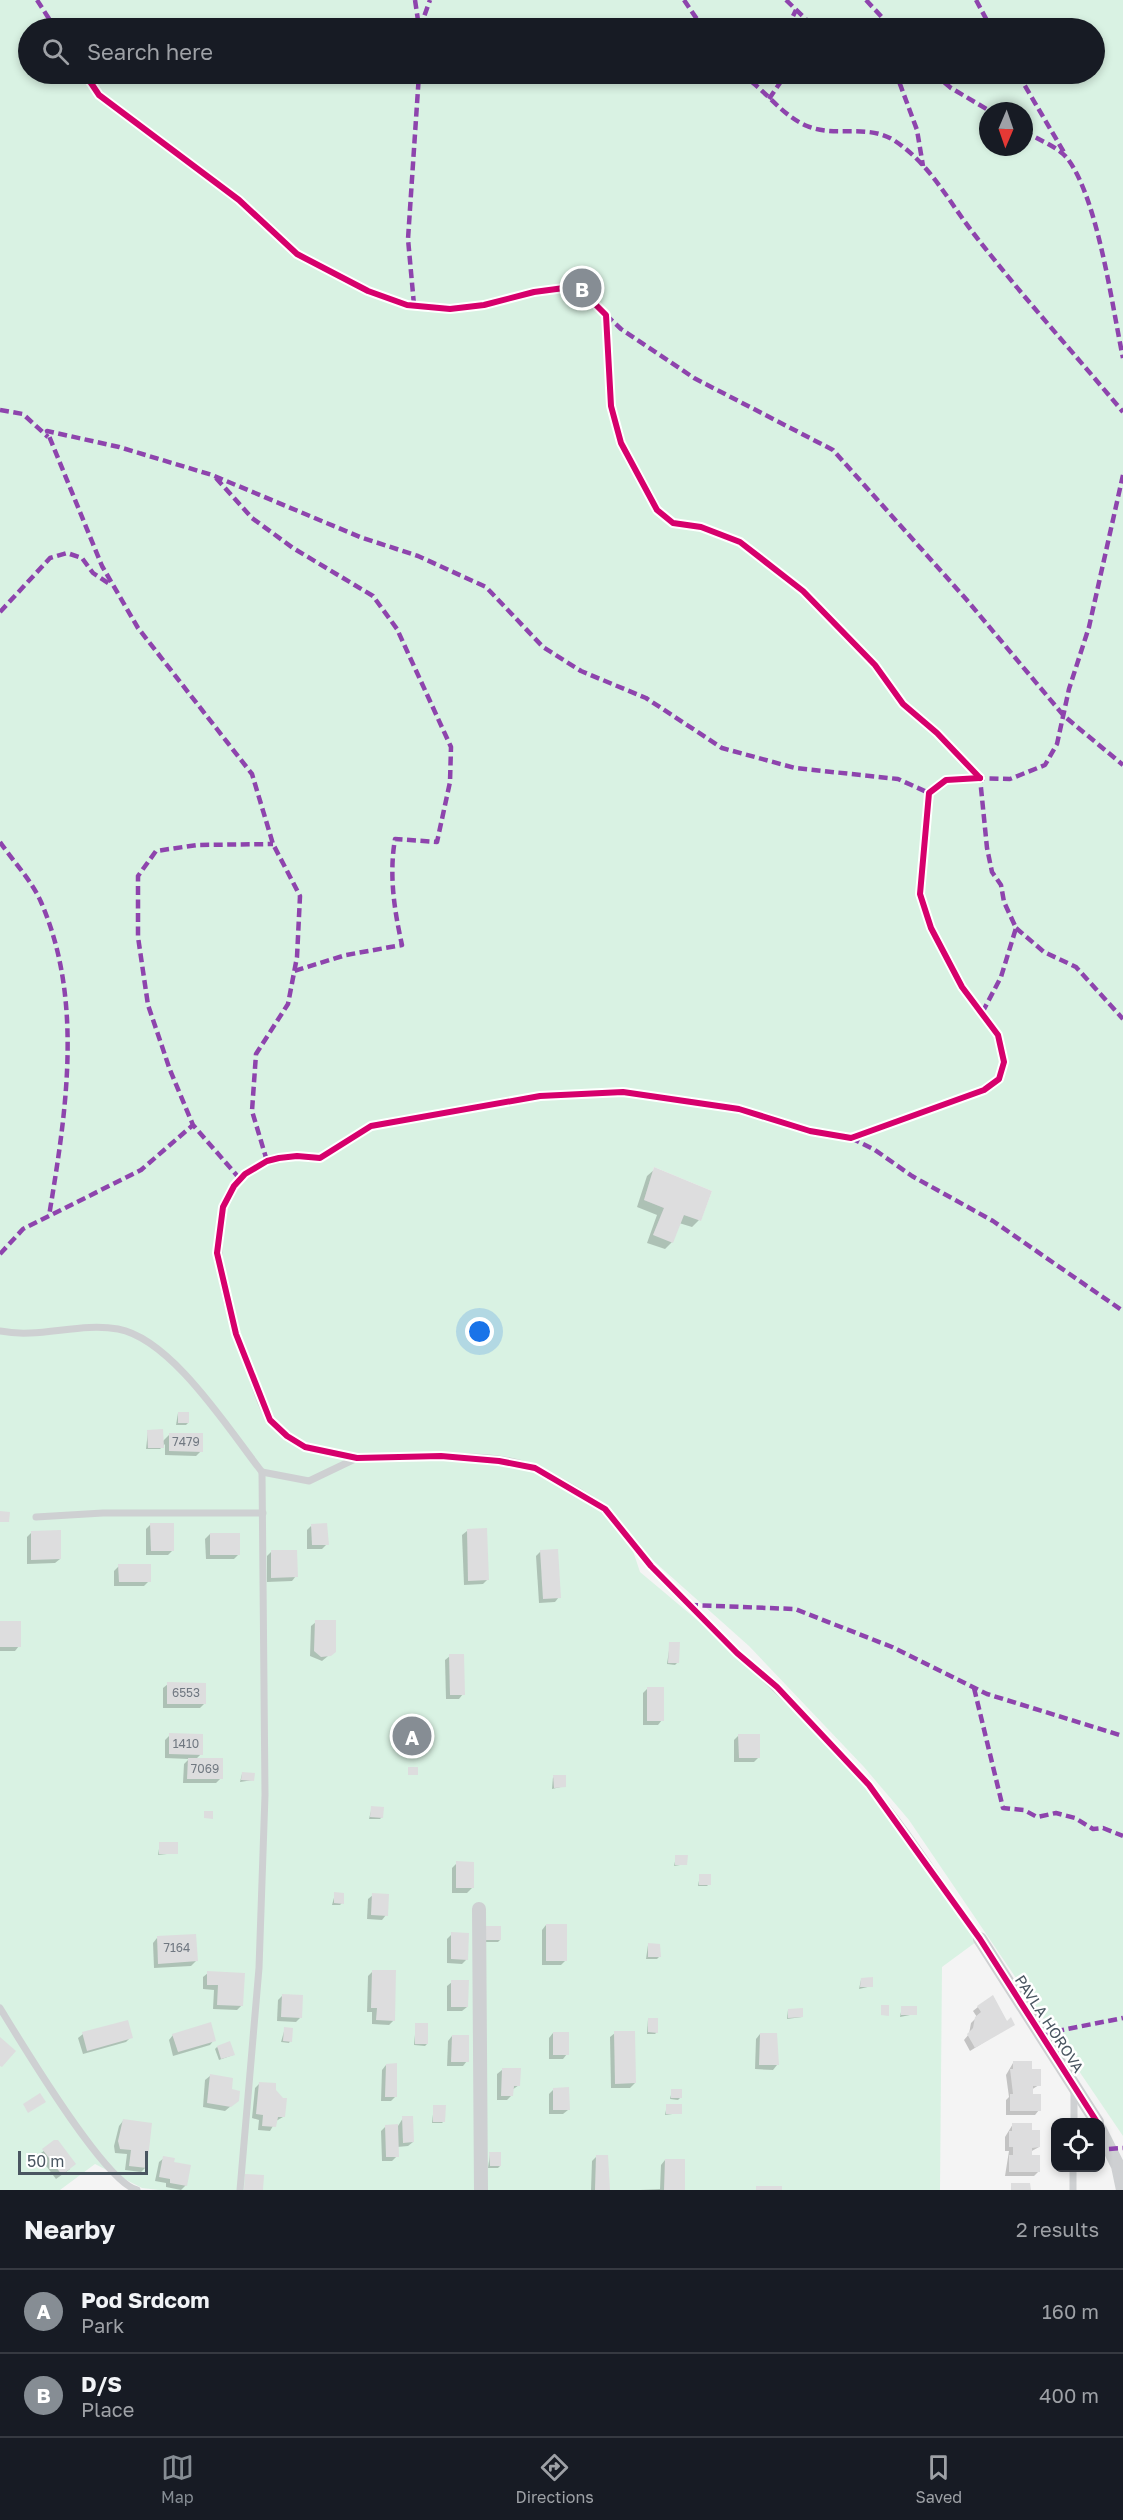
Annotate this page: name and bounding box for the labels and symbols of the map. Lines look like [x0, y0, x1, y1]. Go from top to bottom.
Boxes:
north arrow [979, 102, 1033, 156]
pin: B [562, 266, 602, 310]
your location [465, 1317, 494, 1346]
house number: 7479 [172, 1434, 200, 1449]
house number: 6553 [172, 1685, 200, 1700]
pin: A [392, 1714, 432, 1758]
house number: 1410 [173, 1736, 199, 1751]
house number: 7069 [191, 1761, 219, 1776]
house number: 7164 [164, 1940, 190, 1955]
street label: PAVLA HOROVA [1012, 1971, 1088, 2076]
scale bar [18, 2148, 148, 2176]

